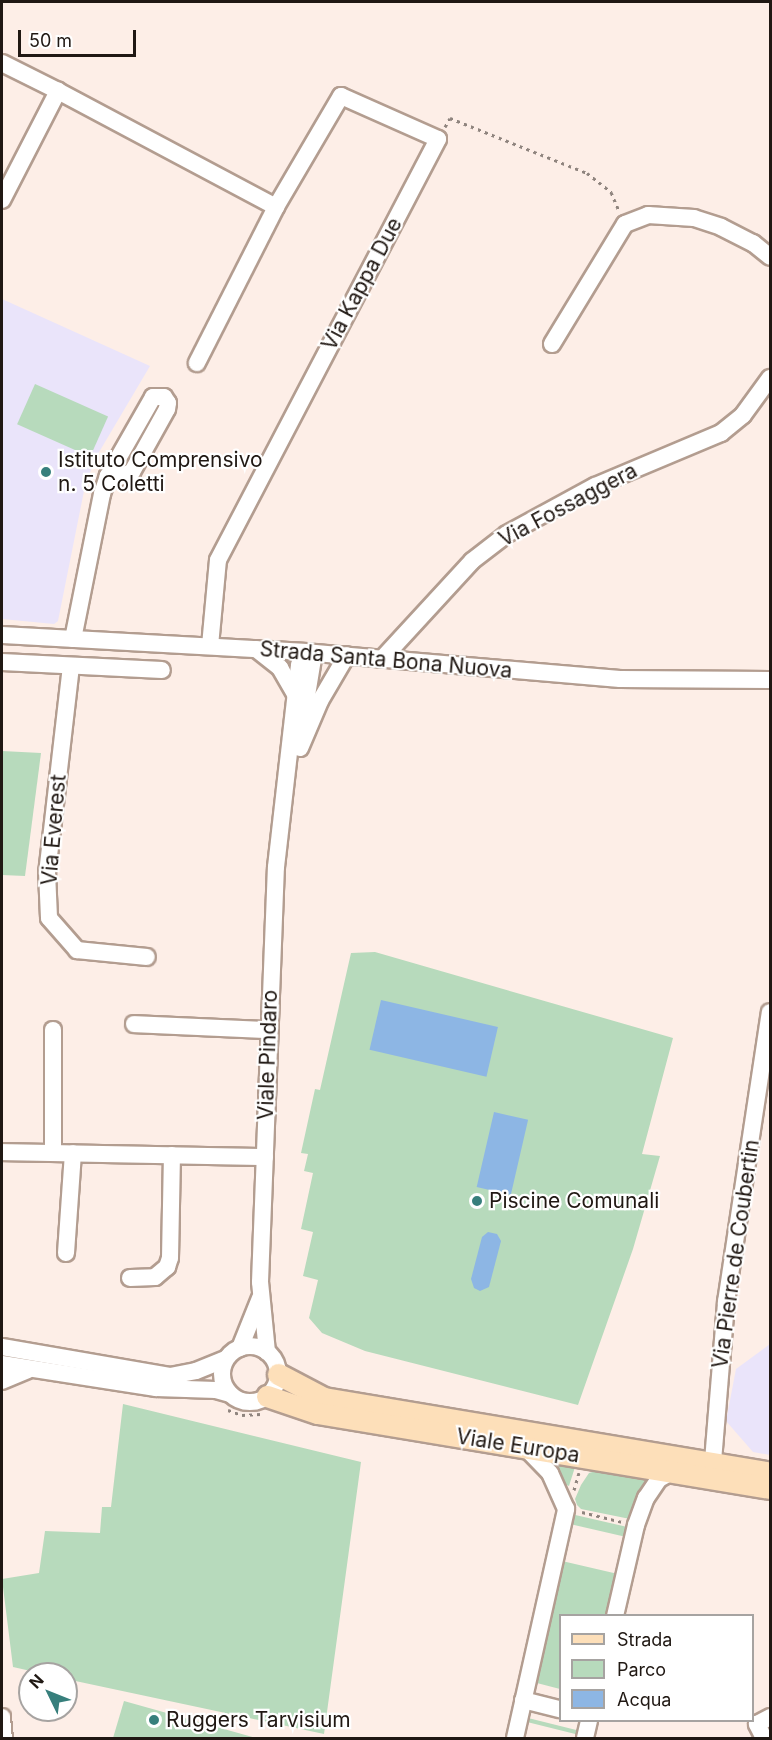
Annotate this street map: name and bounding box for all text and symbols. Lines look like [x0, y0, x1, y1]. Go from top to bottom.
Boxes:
scale bar [21, 18, 140, 56]
text: 50 m [29, 30, 72, 51]
street label: Via Kappa Due [316, 213, 408, 355]
place label: Istituto Comprensivo n. 5 Coletti [58, 447, 263, 497]
street label: Via Fossaggera [494, 458, 642, 552]
marker: Istituto Comprensivo n. 5 Coletti [39, 465, 53, 479]
street label: Strada Santa Bona Nuova [259, 636, 513, 684]
street label: Via Everest [37, 773, 71, 887]
street label: Viale Pindaro [253, 989, 283, 1121]
street label: Via Pierre de Coubertin [707, 1138, 765, 1370]
place label: Piscine Comunali [489, 1188, 659, 1214]
marker: Piscine Comunali [470, 1194, 484, 1208]
street label: Viale Europa [454, 1424, 582, 1468]
legend [559, 1614, 754, 1722]
text: Strada [617, 1629, 672, 1650]
text: Parco [617, 1659, 666, 1680]
north arrow [18, 1662, 78, 1722]
text: N [25, 1670, 48, 1692]
text: Acqua [617, 1689, 671, 1710]
place label: Ruggers Tarvisium [166, 1707, 351, 1733]
marker: Ruggers Tarvisium [147, 1713, 161, 1727]

